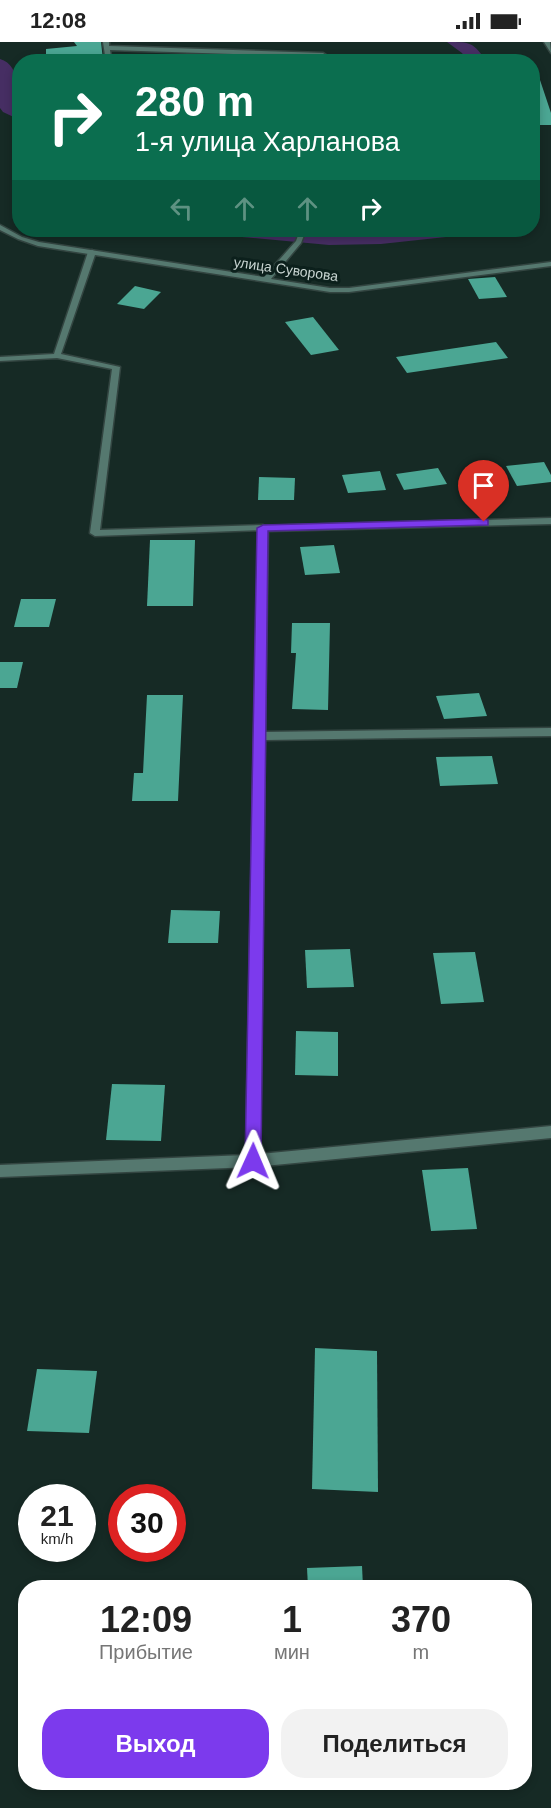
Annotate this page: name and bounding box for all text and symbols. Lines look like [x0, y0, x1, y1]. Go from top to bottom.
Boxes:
text: 12:08 [30, 8, 86, 33]
icon: right [36, 78, 114, 156]
text: 280 m [135, 78, 254, 125]
text: 1-я улица Харланова [135, 127, 400, 157]
icon: left [165, 192, 198, 225]
icon: ahead [228, 192, 261, 225]
icon: ahead [291, 192, 324, 225]
icon: right [354, 192, 387, 225]
street label: улица Суворова [233, 254, 339, 284]
pin [458, 460, 509, 522]
icon: arrive [467, 469, 500, 502]
position arrow [221, 1129, 285, 1193]
speed limit sign: 30 [108, 1484, 186, 1562]
text: 21 [40, 1499, 74, 1532]
text: km/h [41, 1530, 73, 1547]
text: 12:09 [100, 1599, 192, 1640]
text: 1 [282, 1599, 302, 1640]
text: 370 [391, 1599, 451, 1640]
text: Прибытие [99, 1641, 193, 1663]
text: мин [274, 1641, 310, 1663]
text: m [413, 1641, 429, 1663]
button: Выход [42, 1709, 269, 1778]
button: Поделиться [281, 1709, 508, 1778]

